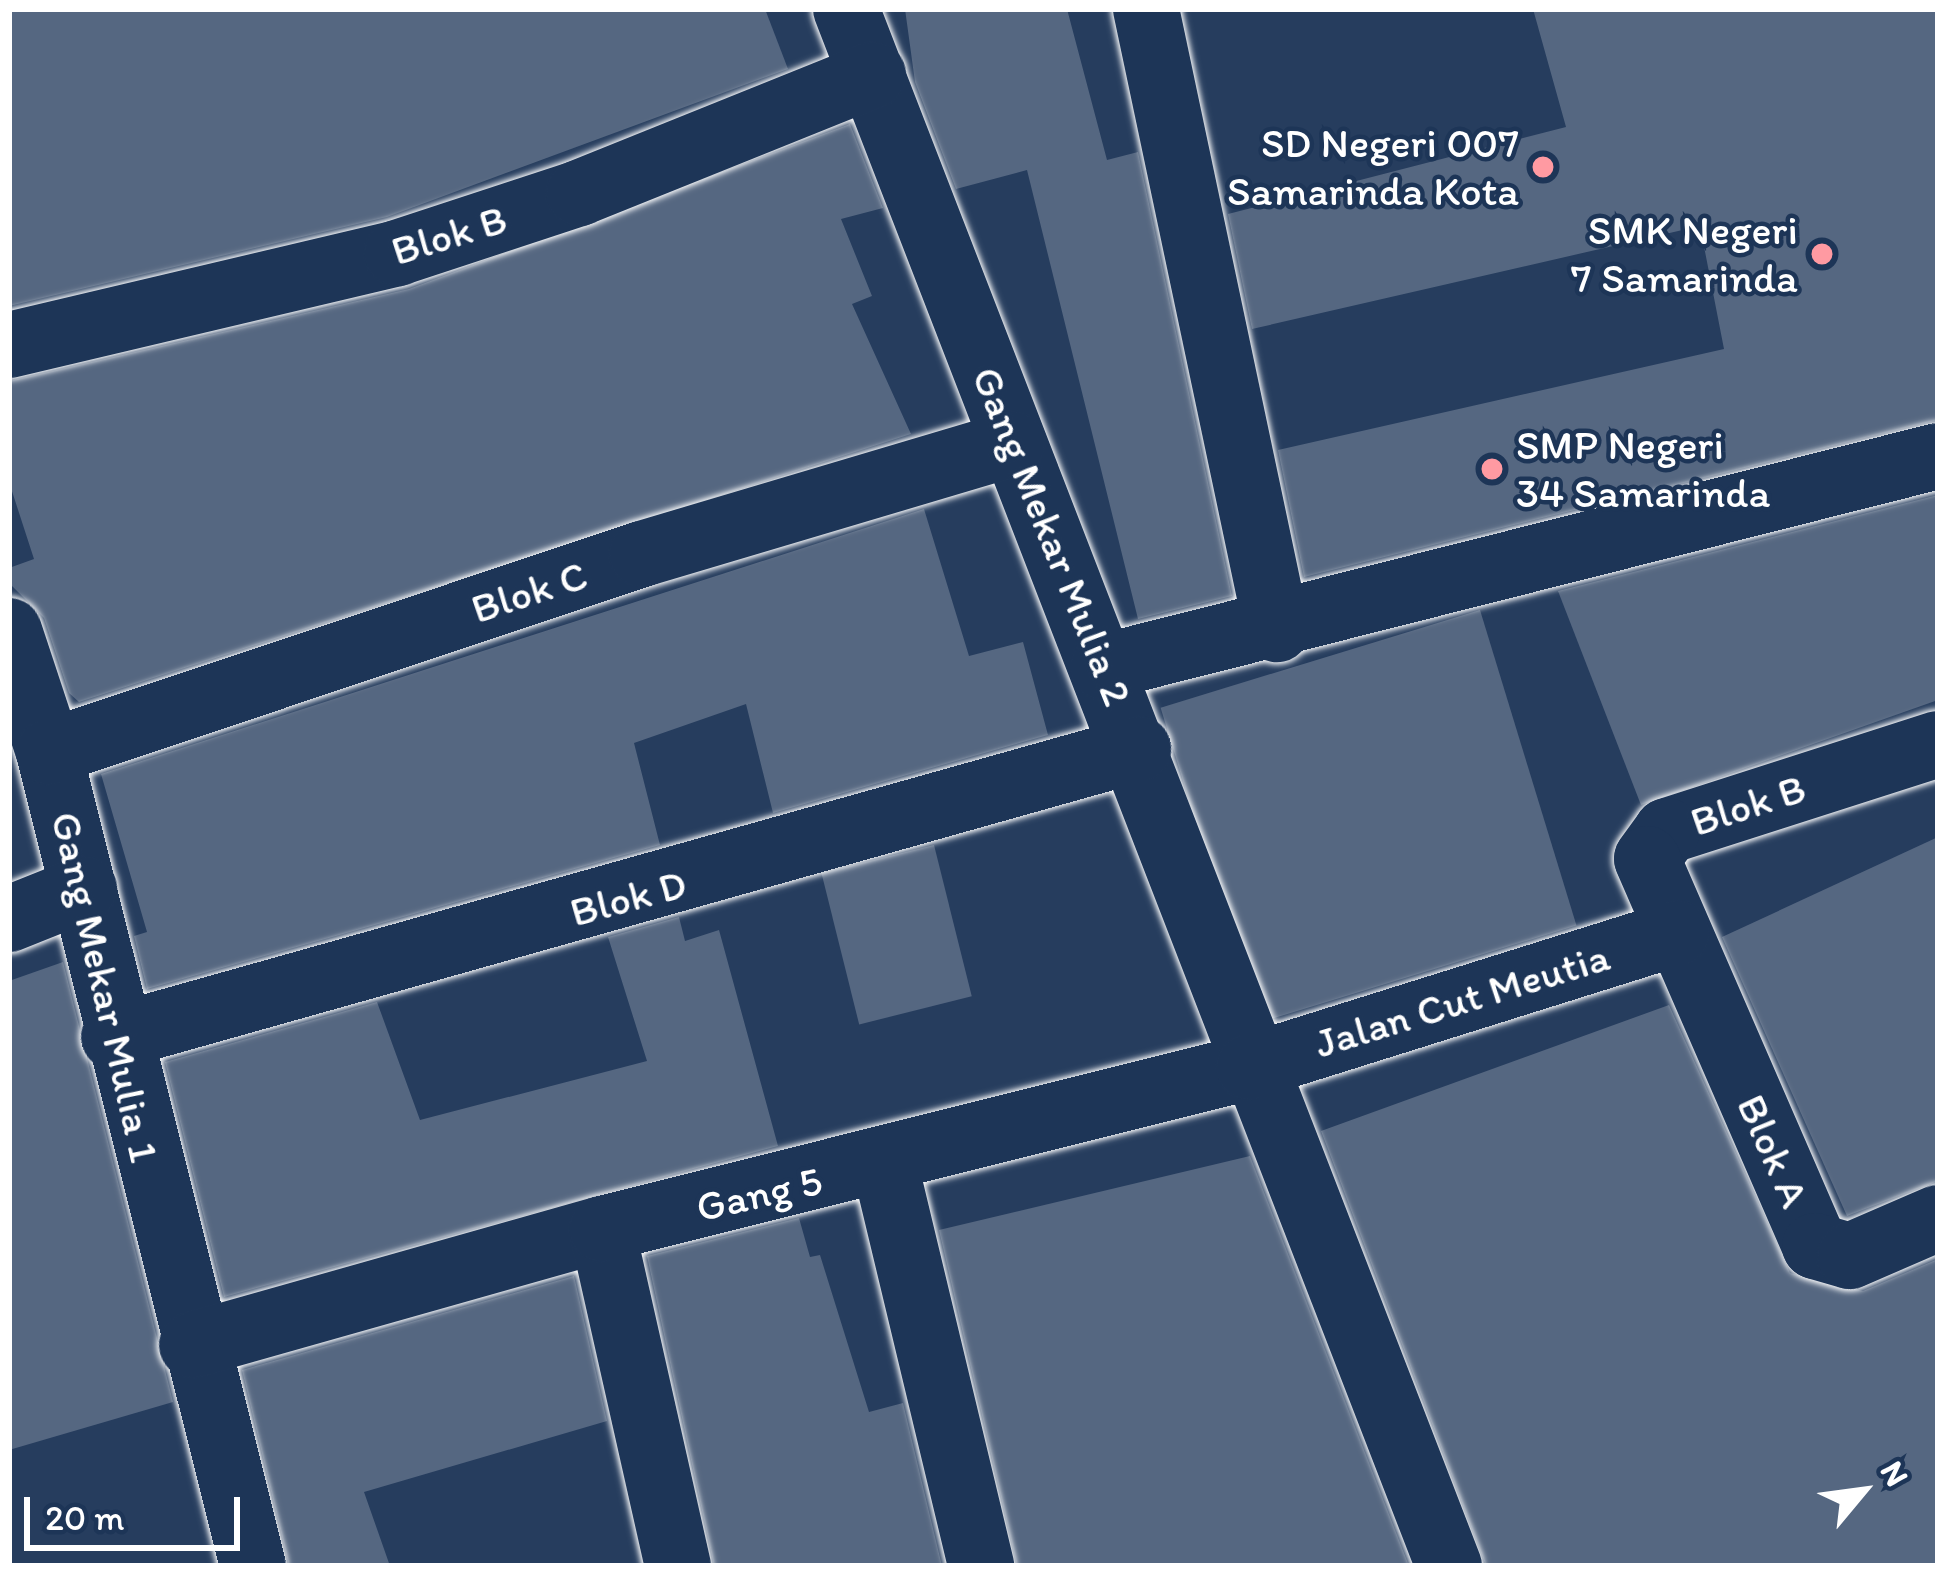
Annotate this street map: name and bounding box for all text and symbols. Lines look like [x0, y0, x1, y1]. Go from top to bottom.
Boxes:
place label: SD Negeri 007 Samarinda Kota [1228, 118, 1519, 216]
marker: SD Negeri 007 Samarinda Kota [1530, 154, 1556, 180]
street label: Blok B [385, 194, 513, 276]
place label: SMK Negeri 7 Samarinda [1571, 205, 1798, 304]
marker: SMK Negeri 7 Samarinda [1809, 241, 1835, 267]
street label: Gang Mekar Mulia 2 [962, 360, 1142, 712]
place label: SMP Negeri 34 Samarinda [1516, 420, 1770, 518]
marker: SMP Negeri 34 Samarinda [1479, 456, 1505, 482]
street label: Blok C [465, 550, 593, 634]
street label: Blok B [1684, 763, 1812, 847]
street label: Gang Mekar Mulia 1 [40, 808, 170, 1166]
street label: Blok D [564, 858, 692, 938]
street label: Jalan Cut Meutia [1309, 931, 1615, 1069]
street label: Blok A [1726, 1087, 1820, 1215]
street label: Gang 5 [691, 1155, 827, 1233]
north arrow [1803, 1431, 1923, 1551]
text: N [1872, 1454, 1917, 1493]
scale bar [30, 1473, 246, 1547]
text: 20 m [45, 1496, 125, 1539]

